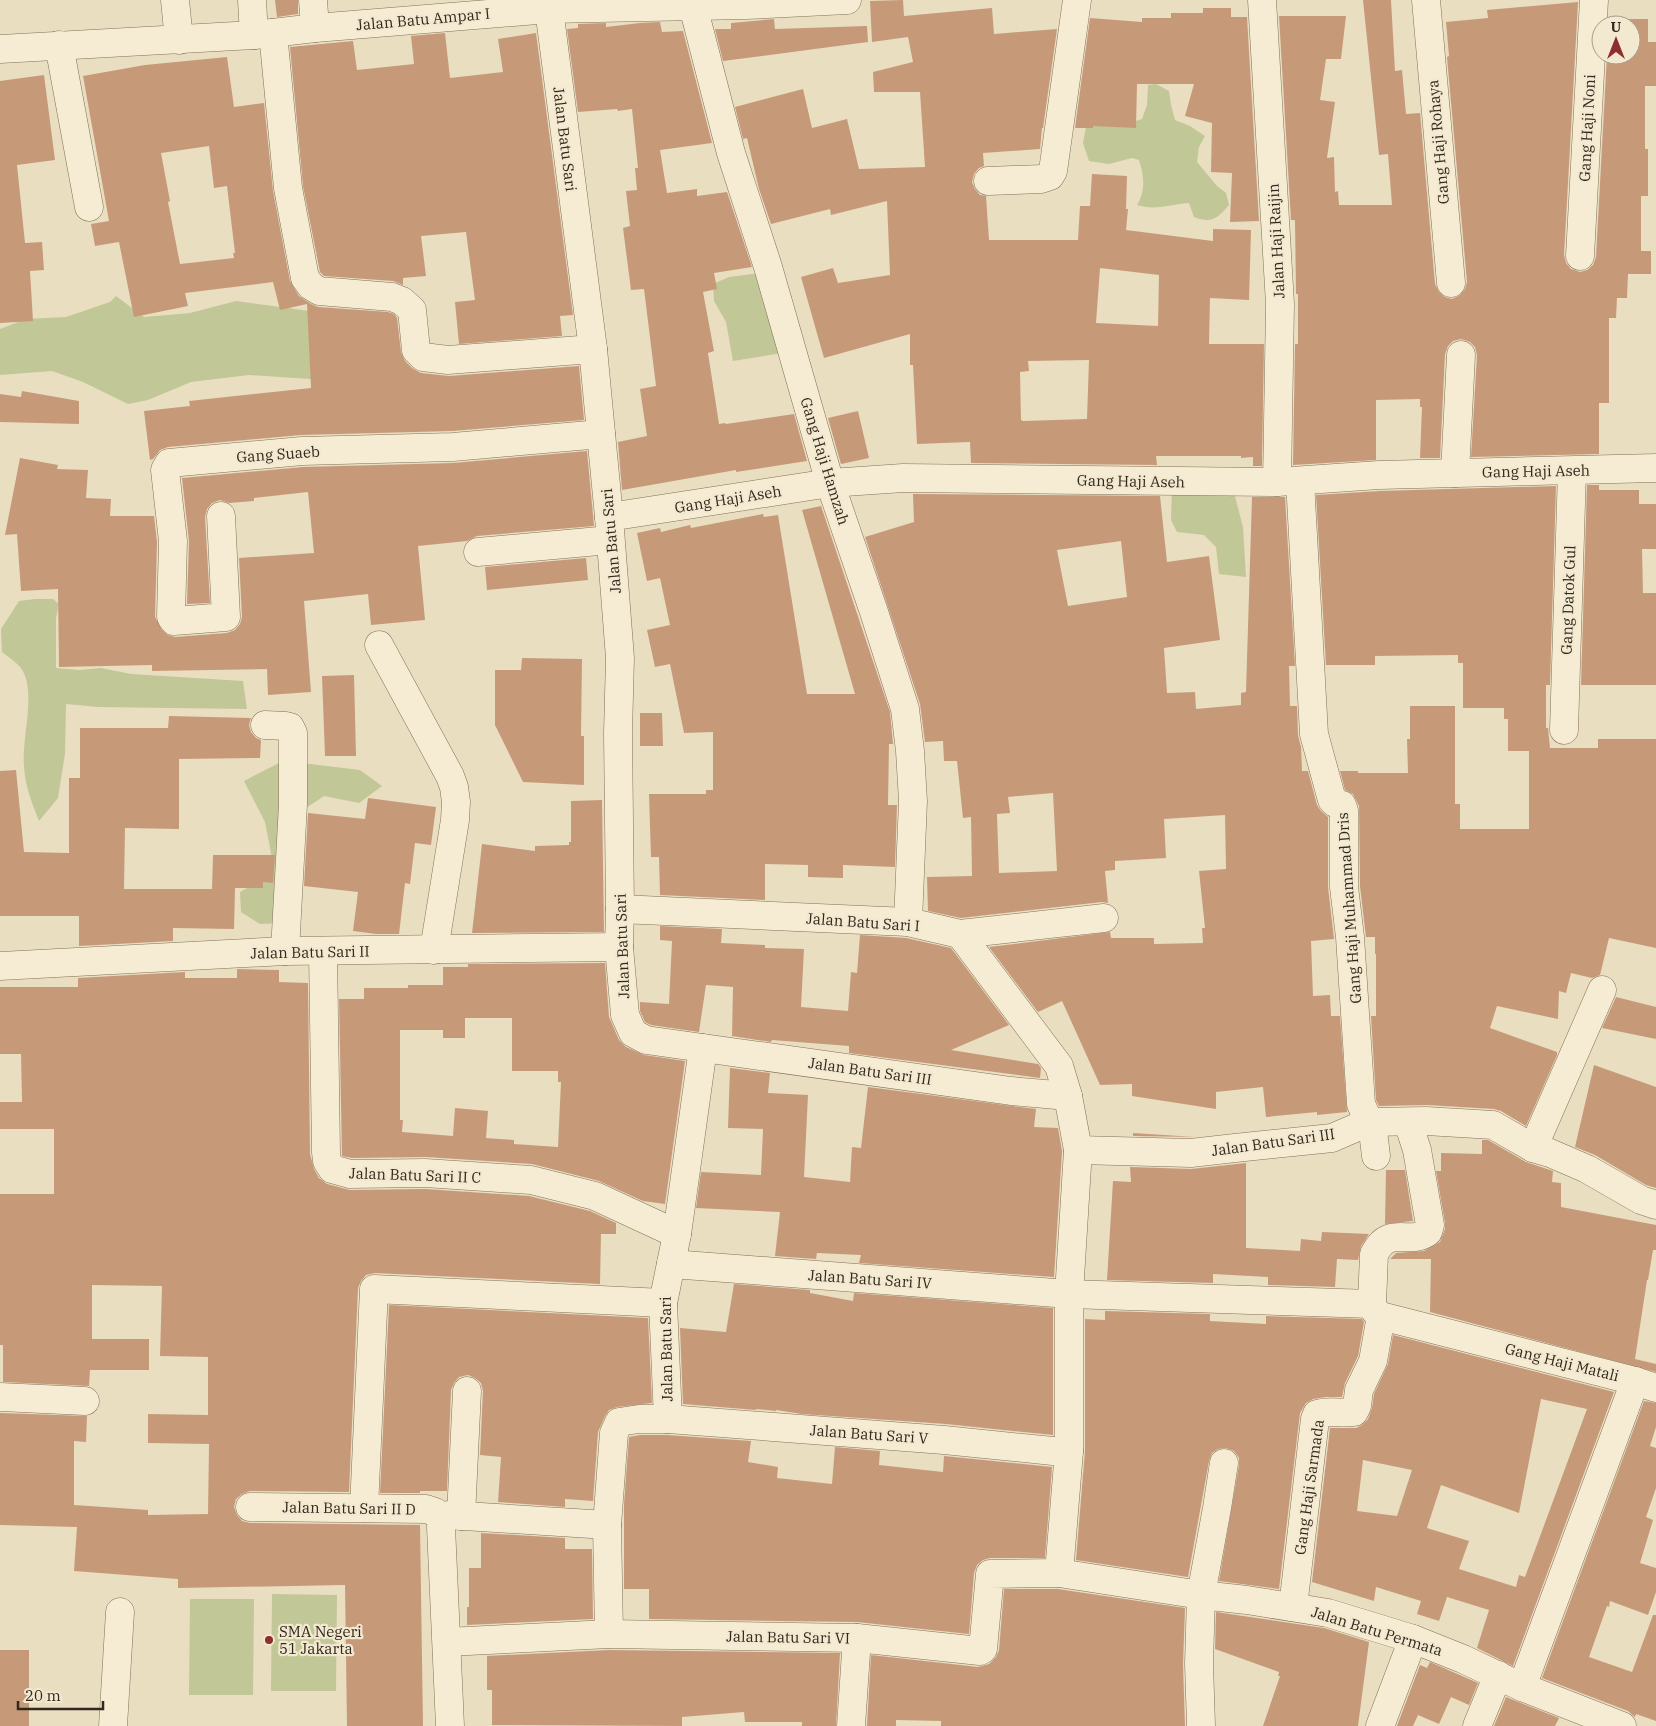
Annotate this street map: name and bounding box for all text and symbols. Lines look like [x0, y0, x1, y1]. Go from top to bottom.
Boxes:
street label: Jalan Batu Ampar I [355, 4, 491, 34]
north arrow [1591, 15, 1641, 65]
text: U [1611, 18, 1622, 36]
street label: Gang Haji Noni [1575, 74, 1599, 182]
street label: Gang Haji Rohaya [1423, 79, 1453, 205]
street label: Jalan Batu Sari [549, 86, 581, 193]
street label: Jalan Haji Raijin [1263, 183, 1289, 299]
street label: Gang Haji Hamzah [797, 395, 853, 527]
street label: Gang Suaeb [236, 442, 320, 466]
street label: Gang Haji Aseh [1482, 461, 1590, 481]
street label: Gang Haji Aseh [1077, 471, 1185, 491]
street label: Gang Haji Aseh [673, 481, 783, 517]
street label: Jalan Batu Sari [597, 487, 625, 594]
street label: Gang Datok Gul [1557, 545, 1579, 655]
street label: Gang Haji Muhammad Dris [1333, 812, 1365, 1004]
street label: Jalan Batu Sari [611, 893, 633, 999]
street label: Jalan Batu Sari I [806, 909, 920, 935]
street label: Jalan Batu Sari II [250, 941, 370, 963]
street label: Jalan Batu Sari III [807, 1053, 933, 1089]
street label: Jalan Batu Sari III [1210, 1124, 1336, 1160]
street label: Jalan Batu Sari II C [349, 1163, 481, 1187]
street label: Jalan Batu Sari IV [808, 1265, 932, 1293]
street label: Jalan Batu Sari [656, 1296, 676, 1402]
street label: Gang Haji Matali [1503, 1339, 1621, 1385]
street label: Gang Haji Sarmada [1290, 1418, 1328, 1556]
street label: Jalan Batu Sari V [809, 1420, 929, 1448]
street label: Jalan Batu Sari II D [282, 1497, 416, 1519]
street label: Jalan Batu Permata [1309, 1602, 1445, 1660]
place label: SMA Negeri 51 Jakarta [279, 1622, 362, 1658]
street label: Jalan Batu Sari VI [726, 1626, 850, 1648]
marker: SMA Negeri 51 Jakarta [263, 1634, 275, 1646]
scale bar [18, 1678, 102, 1710]
text: 20 m [25, 1686, 61, 1705]

